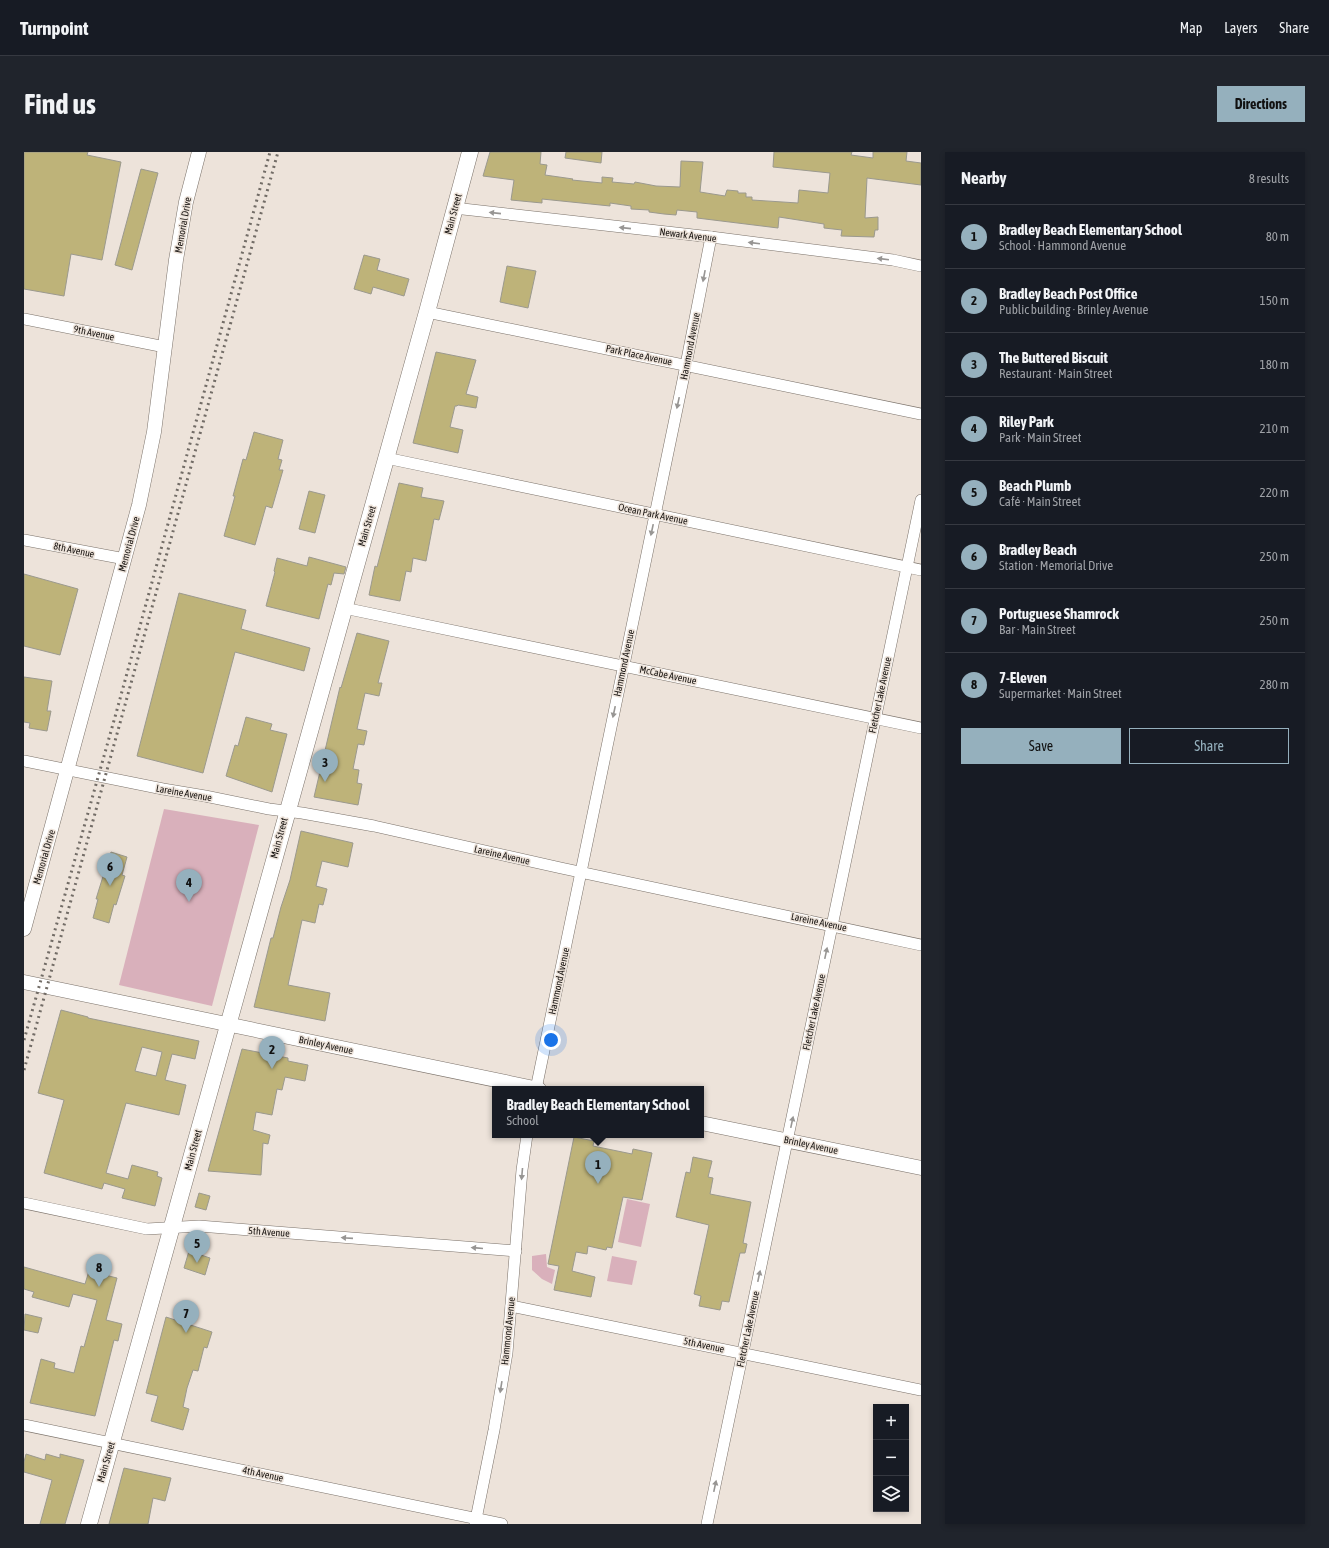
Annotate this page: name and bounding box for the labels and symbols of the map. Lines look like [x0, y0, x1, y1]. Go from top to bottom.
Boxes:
street label: Main Street [442, 192, 464, 236]
street label: Memorial Drive [173, 196, 193, 254]
one-way arrow [489, 210, 501, 216]
one-way arrow [618, 224, 631, 231]
street label: Newark Avenue [659, 226, 718, 244]
one-way arrow [748, 239, 760, 246]
one-way arrow [877, 255, 889, 262]
one-way arrow [701, 270, 707, 282]
street label: Hammond Avenue [678, 311, 702, 381]
street label: 9th Avenue [73, 323, 116, 343]
street label: Park Place Avenue [605, 343, 674, 367]
one-way arrow [675, 397, 681, 409]
street label: Ocean Park Avenue [617, 501, 689, 527]
street label: Main Street [356, 504, 378, 548]
street label: Memorial Drive [116, 515, 142, 573]
one-way arrow [648, 524, 654, 536]
street label: 8th Avenue [53, 540, 96, 560]
street label: Hammond Avenue [612, 628, 637, 697]
street label: Fletcher Lake Avenue [867, 655, 894, 734]
street label: McCabe Avenue [639, 664, 698, 686]
one-way arrow [610, 706, 616, 719]
pin: 3 [312, 749, 338, 782]
street label: Lareine Avenue [155, 783, 213, 803]
street label: Main Street [268, 816, 290, 860]
street label: Memorial Drive [31, 828, 57, 886]
street label: Lareine Avenue [473, 843, 531, 867]
pin: 6 [97, 853, 123, 886]
pin: 4 [176, 869, 202, 902]
street label: Lareine Avenue [790, 911, 848, 933]
street label: Hammond Avenue [547, 946, 572, 1015]
one-way arrow [824, 947, 830, 959]
street label: Fletcher Lake Avenue [801, 972, 828, 1051]
your location [541, 1030, 561, 1050]
street label: Brinley Avenue [298, 1034, 354, 1056]
pin: 2 [259, 1036, 285, 1069]
one-way arrow [789, 1116, 795, 1128]
street label: Main Street [182, 1128, 204, 1172]
street label: Brinley Avenue [783, 1134, 839, 1156]
pin: 1 [585, 1151, 611, 1184]
one-way arrow [518, 1168, 525, 1180]
street label: 5th Avenue [248, 1225, 291, 1239]
pin: 5 [184, 1230, 210, 1263]
one-way arrow [341, 1234, 353, 1241]
one-way arrow [471, 1245, 483, 1251]
pin: 8 [86, 1254, 112, 1287]
one-way arrow [757, 1270, 763, 1283]
street label: Fletcher Lake Avenue [735, 1289, 762, 1368]
street label: Hammond Avenue [499, 1296, 517, 1365]
pin: 7 [173, 1300, 199, 1333]
street label: 5th Avenue [683, 1335, 726, 1355]
one-way arrow [498, 1380, 504, 1393]
street label: Main Street [95, 1440, 117, 1484]
street label: 4th Avenue [242, 1464, 285, 1484]
one-way arrow [713, 1480, 719, 1492]

